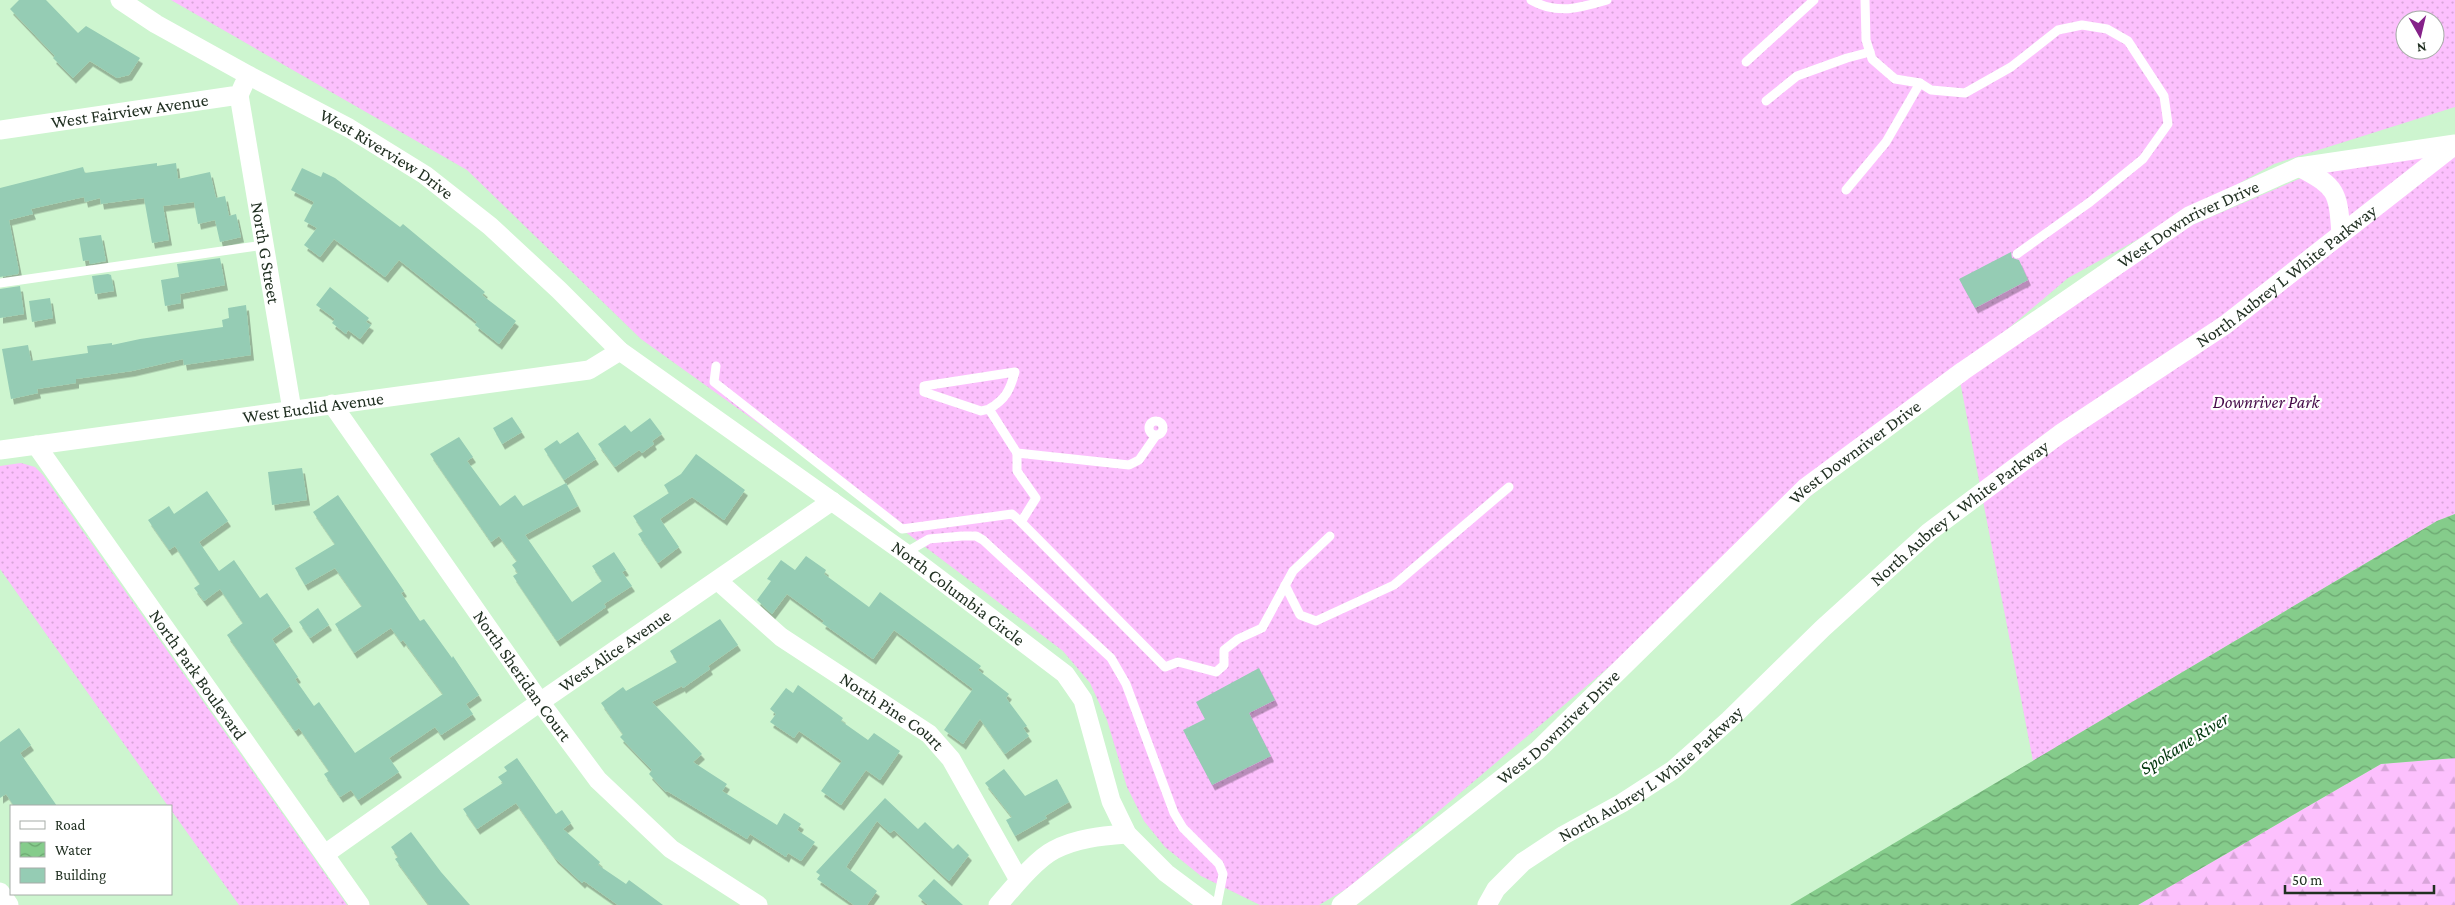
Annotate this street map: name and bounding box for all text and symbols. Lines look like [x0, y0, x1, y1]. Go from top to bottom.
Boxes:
north arrow [2395, 10, 2445, 60]
text: N [2416, 39, 2428, 57]
street label: West Fairview Avenue [50, 90, 210, 132]
street label: West Riverview Drive [316, 104, 457, 203]
street label: West Downriver Drive [2114, 176, 2262, 272]
street label: North G Street [247, 200, 284, 306]
street label: North Aubrey L White Parkway [2192, 200, 2381, 351]
street label: West Euclid Avenue [241, 388, 385, 427]
park label: Downriver Park [2213, 392, 2320, 412]
street label: West Downriver Drive [1785, 396, 1925, 508]
street label: North Aubrey L White Parkway [1866, 436, 2053, 590]
street label: North Columbia Circle [888, 537, 1029, 650]
street label: West Alice Avenue [555, 605, 675, 696]
street label: North Park Boulevard [145, 606, 251, 744]
street label: North Sheridan Court [469, 607, 576, 746]
street label: West Downriver Drive [1493, 665, 1624, 789]
street label: North Pine Court [836, 668, 949, 755]
street label: North Aubrey L White Parkway [1555, 702, 1748, 846]
water label: Spokane River [2136, 707, 2233, 779]
legend [10, 805, 172, 895]
text: Road [55, 817, 86, 833]
text: Water [55, 842, 92, 858]
scale bar [2285, 862, 2434, 894]
text: Building [55, 867, 106, 884]
text: 50 m [2292, 872, 2322, 888]

